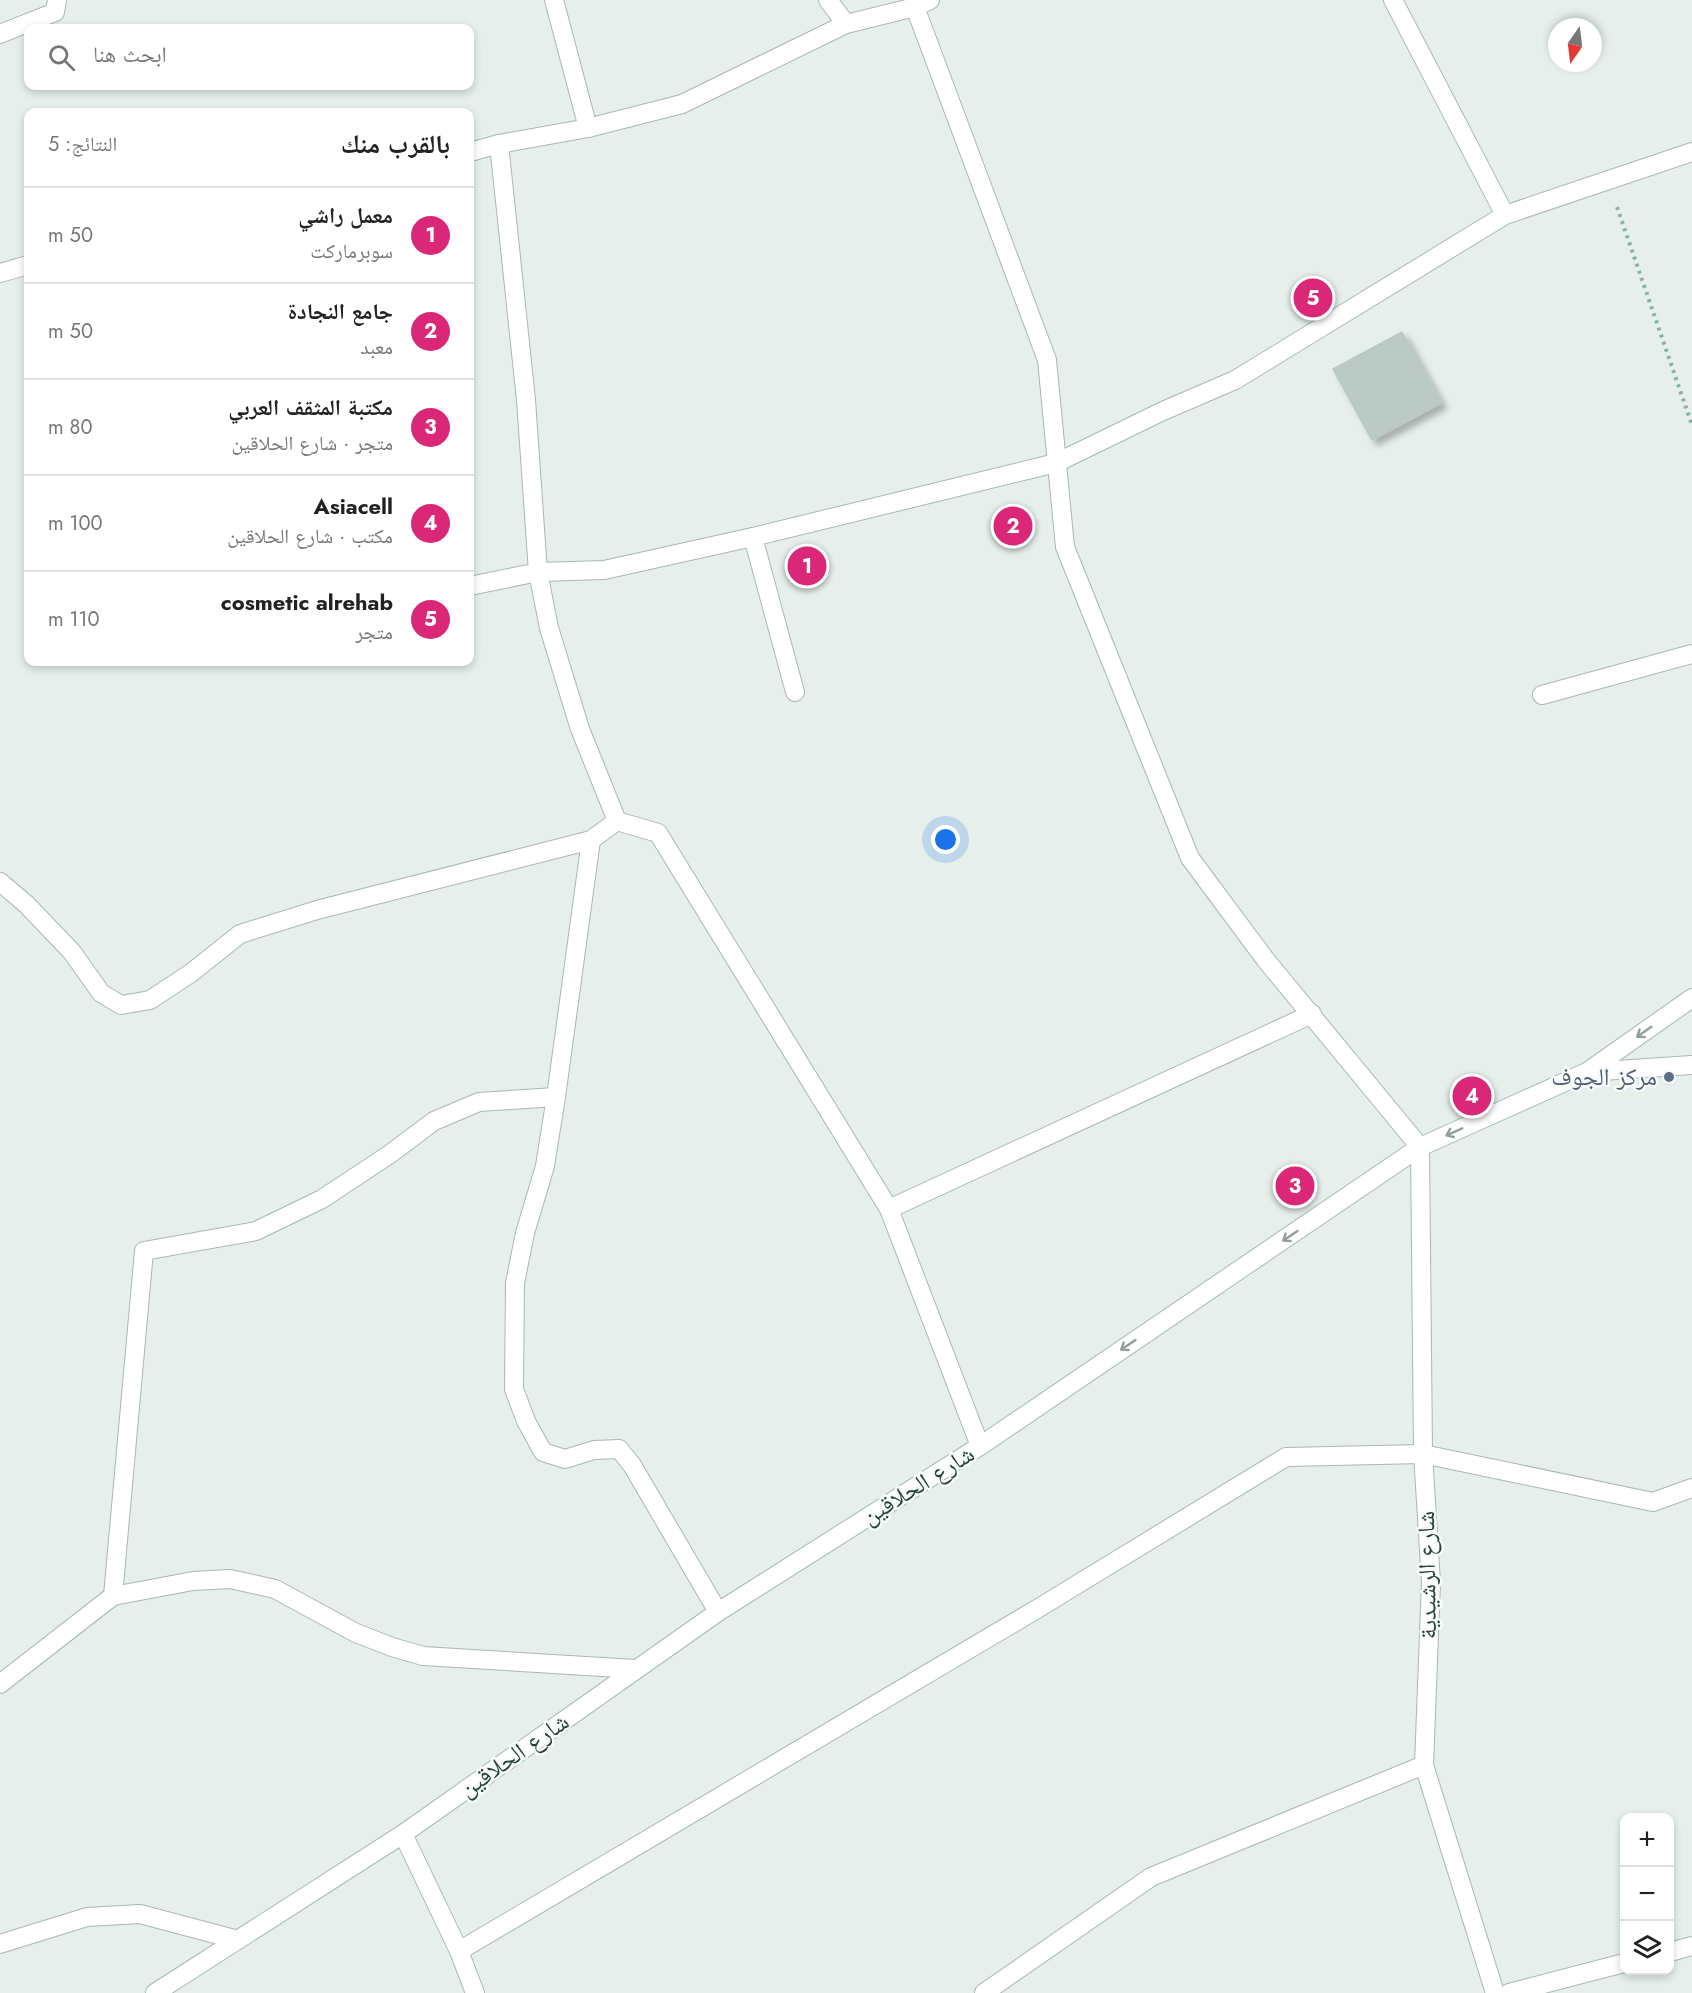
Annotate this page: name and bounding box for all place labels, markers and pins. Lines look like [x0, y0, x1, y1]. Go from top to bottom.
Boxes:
pin: 5 [1294, 276, 1332, 320]
pin: 2 [994, 504, 1032, 548]
pin: 1 [788, 544, 826, 588]
place label: مركز الجوف [1551, 1059, 1657, 1094]
marker: مركز الجوف [1662, 1070, 1676, 1084]
pin: 4 [1452, 1074, 1492, 1118]
pin: 3 [1276, 1164, 1314, 1208]

